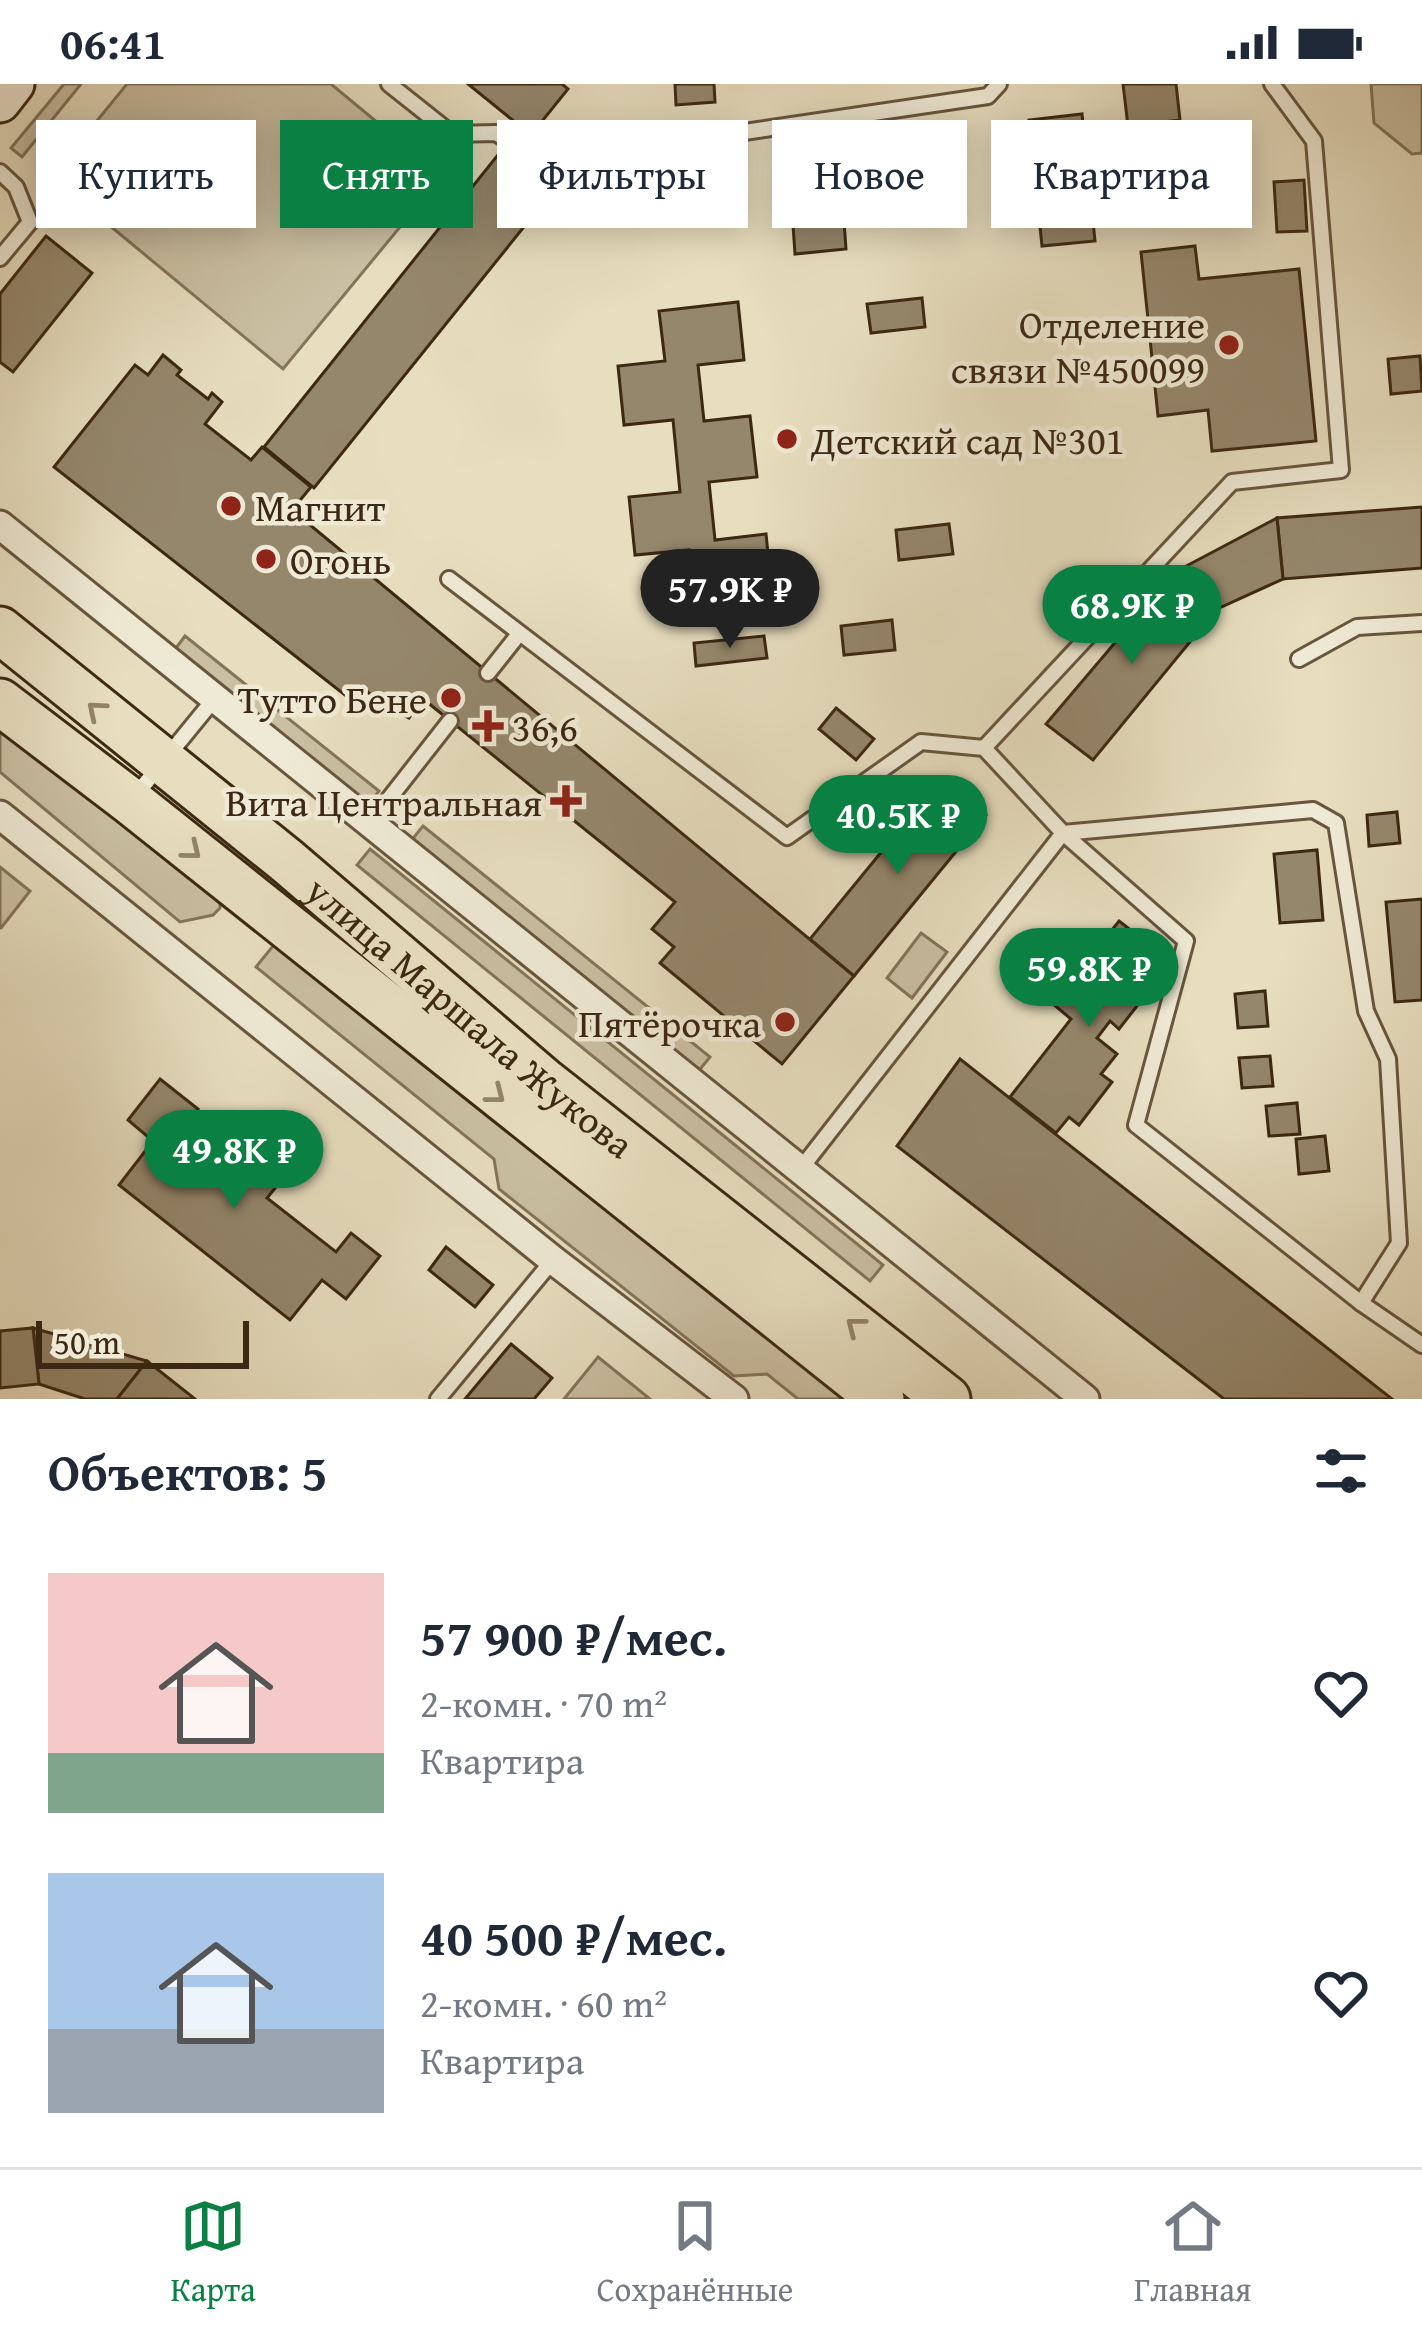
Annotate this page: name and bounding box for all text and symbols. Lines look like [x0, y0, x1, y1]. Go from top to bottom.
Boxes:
text: 06:41 [60, 10, 166, 75]
chip: Купить [36, 120, 256, 228]
chip: Снять [280, 120, 473, 228]
chip: Фильтры [497, 120, 748, 228]
chip: Новое [772, 120, 967, 228]
chip: Квартира [991, 120, 1252, 228]
place label: Отделение связи №450099 [951, 295, 1205, 397]
marker: Отделение связи №450099 [1216, 332, 1242, 358]
place label: Детский сад №301 [810, 411, 1125, 468]
marker: Детский сад №301 [774, 426, 800, 452]
place label: Магнит [255, 478, 385, 535]
marker: Магнит [218, 493, 244, 519]
place label: Огонь [290, 531, 391, 588]
marker: Огонь [253, 546, 279, 572]
pin: 57.9K ₽ [619, 549, 841, 651]
text: 57.9K ₽ [667, 559, 793, 616]
pin: 68.9K ₽ [1021, 565, 1243, 667]
text: 68.9K ₽ [1069, 575, 1195, 632]
place label: Тутто Бене [238, 670, 427, 727]
marker: Тутто Бене [438, 685, 464, 711]
place label: 36,6 [512, 698, 578, 755]
one-way arrow [88, 703, 110, 724]
marker: 36,6 [475, 713, 501, 739]
place label: Вита Центральная [225, 773, 542, 830]
pin: 40.5K ₽ [787, 775, 1009, 877]
text: 40.5K ₽ [835, 785, 961, 842]
marker: Вита Центральная [553, 788, 579, 814]
one-way arrow [178, 837, 200, 859]
street label: улица Маршала Жукова [293, 861, 647, 1171]
pin: 59.8K ₽ [978, 928, 1200, 1030]
text: 59.8K ₽ [1026, 938, 1152, 995]
place label: Пятёрочка [578, 994, 761, 1051]
marker: Пятёрочка [772, 1009, 798, 1035]
one-way arrow [483, 1081, 505, 1102]
pin: 49.8K ₽ [123, 1110, 345, 1212]
text: 49.8K ₽ [171, 1120, 297, 1177]
scale bar [36, 1315, 249, 1368]
text: 50 m [54, 1318, 120, 1366]
one-way arrow [847, 1319, 869, 1340]
text: Объектов: 5 [48, 1434, 328, 1509]
icon: filters [1308, 1438, 1374, 1504]
text: 57 900 ₽/мес. [420, 1599, 727, 1674]
icon: home [144, 1621, 288, 1765]
icon: heart [1308, 1660, 1374, 1726]
text: 2-комн. · 70 m² [420, 1674, 667, 1731]
text: Квартира [420, 1731, 584, 1788]
text: 40 500 ₽/мес. [420, 1899, 727, 1974]
icon: home [144, 1921, 288, 2065]
icon: heart [1308, 1960, 1374, 2026]
text: 2-комн. · 60 m² [420, 1974, 667, 2031]
text: Квартира [420, 2031, 584, 2088]
tab: Карта [170, 2193, 256, 2313]
tab: Сохранённые [597, 2193, 793, 2313]
tab: Главная [1134, 2193, 1252, 2313]

